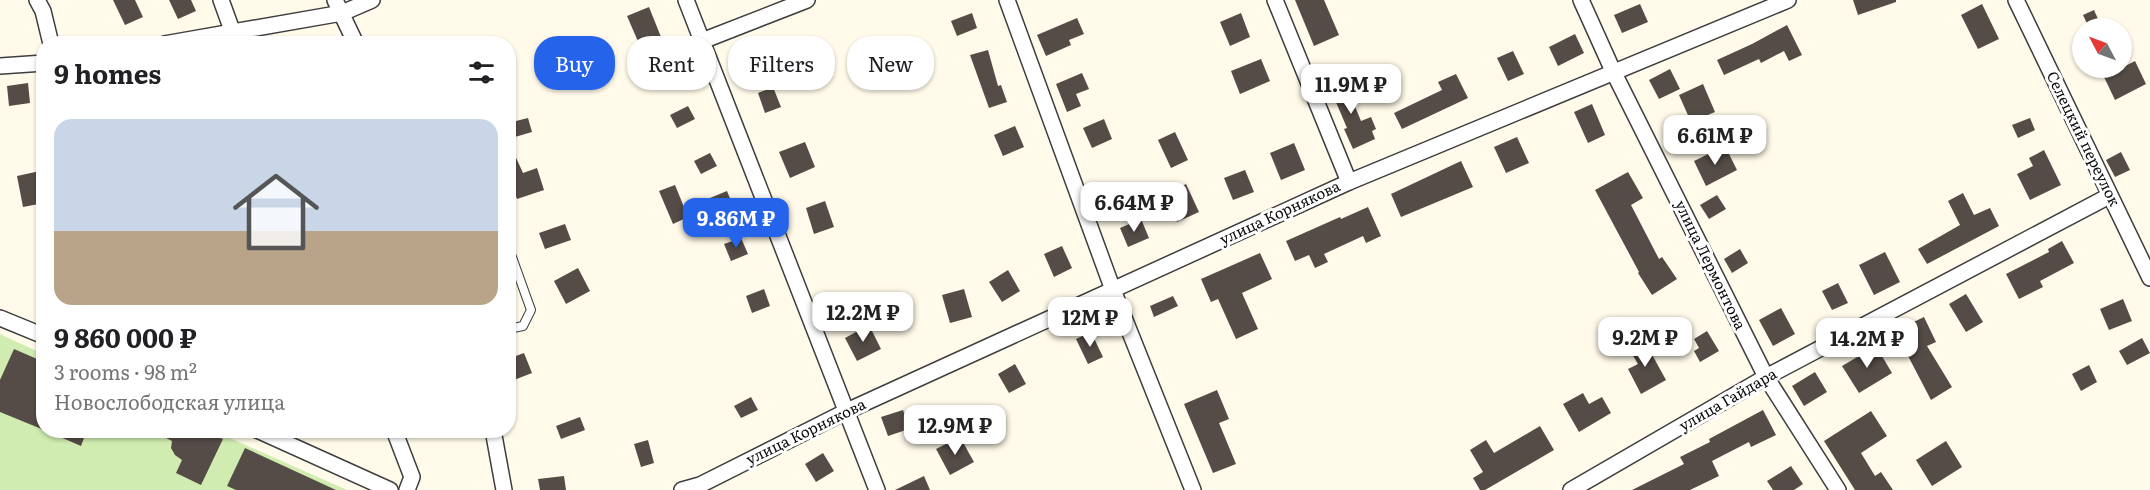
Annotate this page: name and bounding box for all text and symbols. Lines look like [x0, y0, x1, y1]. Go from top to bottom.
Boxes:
north arrow [2072, 18, 2132, 78]
map controls [2072, 18, 2132, 78]
chip: Buy [534, 36, 615, 90]
chip: Rent [627, 36, 716, 90]
chip: Filters [728, 36, 835, 90]
chip: New [847, 36, 934, 90]
text: 9 homes [54, 53, 161, 92]
icon: filters [465, 56, 498, 89]
pin: 11.9M ₽ [1296, 64, 1406, 115]
street label: Селецкий переулок [2042, 67, 2127, 210]
text: 11.9M ₽ [1315, 68, 1387, 98]
pin: 6.61M ₽ [1660, 115, 1770, 166]
text: 6.61M ₽ [1677, 119, 1753, 149]
icon: home [222, 158, 330, 266]
street label: улица Корнякова [1215, 173, 1344, 250]
pin: 6.64M ₽ [1079, 182, 1189, 233]
text: 6.64M ₽ [1094, 186, 1174, 216]
street label: улица Лермонтова [1670, 196, 1753, 334]
pin: 9.86M ₽ [681, 198, 791, 249]
text: 9.86M ₽ [697, 202, 775, 232]
pin: 12.2M ₽ [808, 292, 918, 343]
text: 12.2M ₽ [826, 296, 900, 326]
pin: 12M ₽ [1048, 297, 1132, 348]
text: 12M ₽ [1062, 301, 1118, 331]
text: 9 860 000 ₽ [54, 317, 197, 356]
pin: 9.2M ₽ [1596, 317, 1694, 368]
pin: 14.2M ₽ [1812, 318, 1922, 369]
text: 9.2M ₽ [1612, 321, 1678, 351]
text: 14.2M ₽ [1830, 322, 1904, 352]
text: 3 rooms · 98 m² [54, 356, 197, 386]
street label: улица Гайдара [1674, 361, 1781, 436]
text: Новослободская улица [54, 386, 285, 416]
street label: улица Корнякова [741, 391, 870, 470]
pin: 12.9M ₽ [900, 405, 1010, 456]
text: 12.9M ₽ [918, 409, 992, 439]

